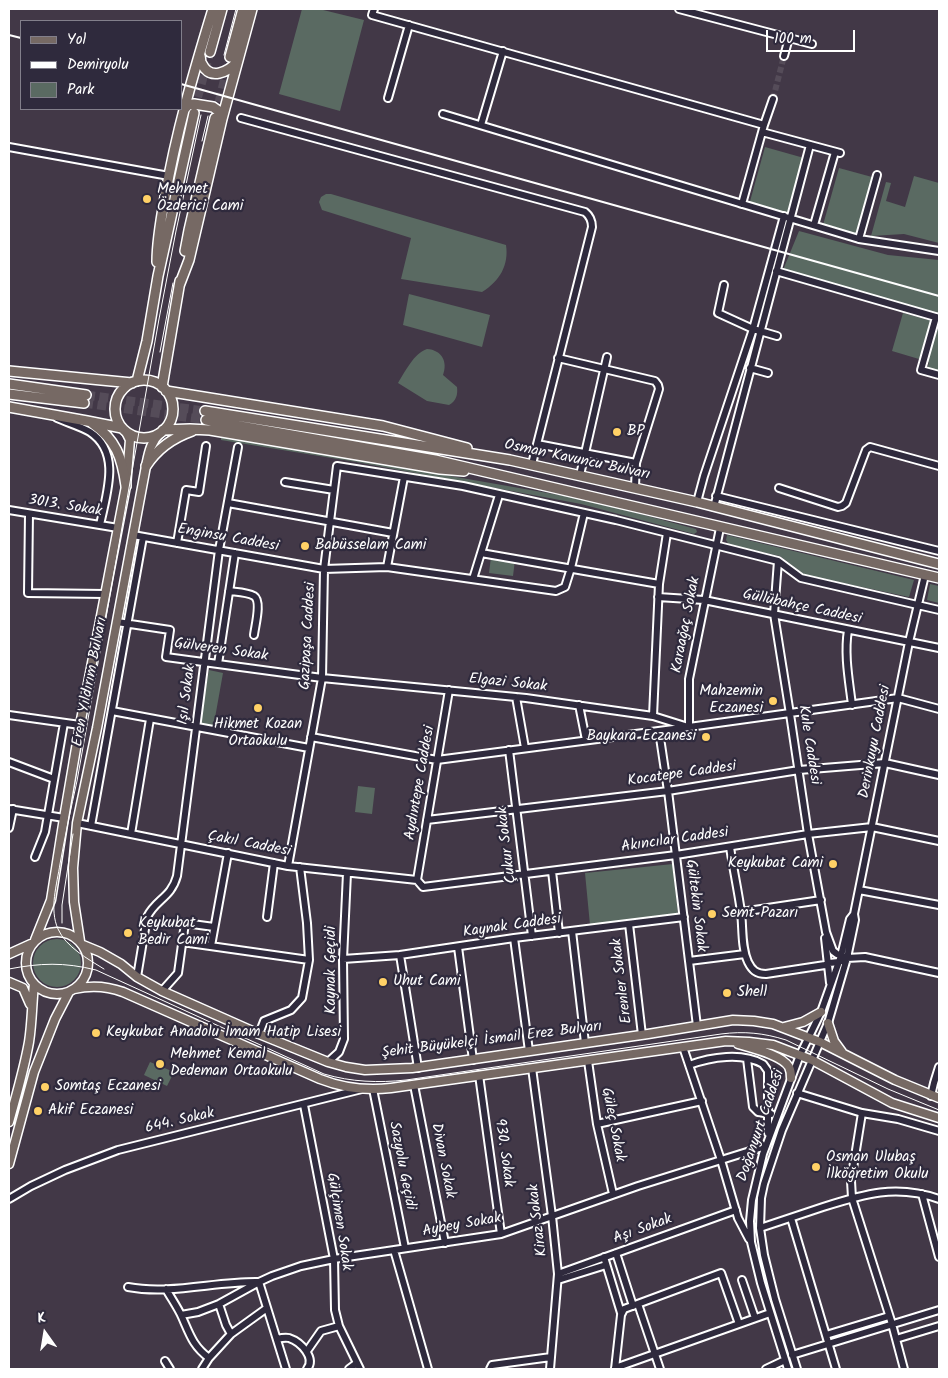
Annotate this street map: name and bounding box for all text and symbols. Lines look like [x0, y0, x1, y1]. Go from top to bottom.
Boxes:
legend [20, 20, 182, 110]
scale bar [768, 20, 857, 52]
text: 100 m [774, 27, 812, 51]
text: Yol [67, 28, 86, 52]
text: Demiryolu [67, 53, 129, 77]
text: Park [67, 78, 94, 102]
place label: Mehmet Özderici Cami [157, 181, 243, 216]
marker: Mehmet Özderici Cami [141, 193, 153, 205]
place label: BP [627, 423, 645, 441]
marker: BP [611, 426, 623, 438]
street label: Osman Kavuncu Bulvarı [502, 437, 652, 485]
street label: 3013. Sokak [27, 492, 103, 522]
street label: Enginsu Caddesi [176, 521, 280, 557]
place label: Babüsselam Cami [315, 537, 426, 555]
marker: Babüsselam Cami [299, 540, 311, 552]
street label: Karaağaç Sokak [669, 575, 705, 675]
street label: Gazipaşa Caddesi [297, 582, 321, 690]
street label: Güllübahçe Caddesi [741, 587, 863, 629]
street label: Eren Yıldırım Bulvarı [70, 616, 112, 748]
street label: Gülveren Sokak [173, 635, 269, 667]
street label: Işıl Sokak [175, 664, 201, 726]
street label: Elgazi Sokak [468, 671, 548, 697]
place label: Mahzemin Eczanesi [699, 683, 763, 718]
street label: Derinkuyu Caddesi [856, 684, 896, 800]
marker: Mahzemin Eczanesi [767, 695, 779, 707]
marker: Hikmet Kozan Ortaokulu [252, 702, 264, 714]
street label: Kule Caddesi [793, 704, 823, 786]
place label: Hikmet Kozan Ortaokulu [214, 716, 302, 751]
street label: Aydıntepe Caddesi [402, 724, 440, 842]
place label: Baykara Eczanesi [587, 728, 696, 746]
marker: Baykara Eczanesi [700, 731, 712, 743]
street label: Kocatepe Caddesi [627, 758, 737, 792]
street label: Çukur Sokak [494, 806, 522, 884]
street label: Akıncılar Caddesi [620, 825, 730, 857]
street label: Çakıl Caddesi [206, 828, 292, 862]
place label: Keykubat Cami [728, 855, 823, 873]
marker: Keykubat Cami [827, 858, 839, 870]
street label: Gültekin Sokak [680, 859, 710, 953]
place label: Semt Pazarı [722, 905, 798, 923]
marker: Semt Pazarı [706, 908, 718, 920]
street label: Kaynak Caddesi [462, 911, 562, 943]
place label: Keykubat Bedir Cami [138, 915, 208, 950]
street label: Kaynak Geçidi [323, 926, 341, 1014]
marker: Keykubat Bedir Cami [122, 927, 134, 939]
street label: Erenler Sokak [609, 937, 637, 1025]
place label: Uhut Cami [393, 973, 461, 991]
marker: Uhut Cami [377, 976, 389, 988]
place label: Shell [737, 984, 767, 1002]
marker: Shell [721, 987, 733, 999]
street label: Şehit Büyükelçi İsmail Erez Bulvarı [381, 1019, 603, 1063]
place label: Keykubat Anadolu İmam Hatip Lisesi [106, 1024, 341, 1042]
marker: Keykubat Anadolu İmam Hatip Lisesi [90, 1027, 102, 1039]
place label: Mehmet Kemal Dedeman Ortaokulu [170, 1046, 293, 1081]
marker: Mehmet Kemal Dedeman Ortaokulu [154, 1058, 166, 1070]
street label: Doğanyurt Caddesi [734, 1068, 790, 1184]
place label: Somtaş Eczanesi [55, 1078, 161, 1096]
marker: Somtaş Eczanesi [39, 1081, 51, 1093]
street label: Güleç Sokak [596, 1086, 628, 1164]
place label: Akif Eczanesi [48, 1102, 133, 1120]
marker: Akif Eczanesi [32, 1105, 44, 1117]
street label: 644. Sokak [144, 1105, 216, 1139]
street label: 930. Sokak [489, 1118, 517, 1188]
street label: Sazyolu Geçidi [384, 1120, 418, 1212]
street label: Divan Sokak [426, 1122, 458, 1200]
place label: Osman Ulubaş İlköğretim Okulu [826, 1149, 929, 1184]
marker: Osman Ulubaş İlköğretim Okulu [810, 1161, 822, 1173]
street label: Gülçimen Sokak [321, 1172, 355, 1272]
street label: Kiraz Sokak [526, 1183, 552, 1257]
street label: Aybey Sokak [421, 1210, 503, 1242]
street label: Aşı Sokak [611, 1211, 675, 1249]
text: K [35, 1307, 48, 1330]
north arrow [20, 1308, 70, 1358]

